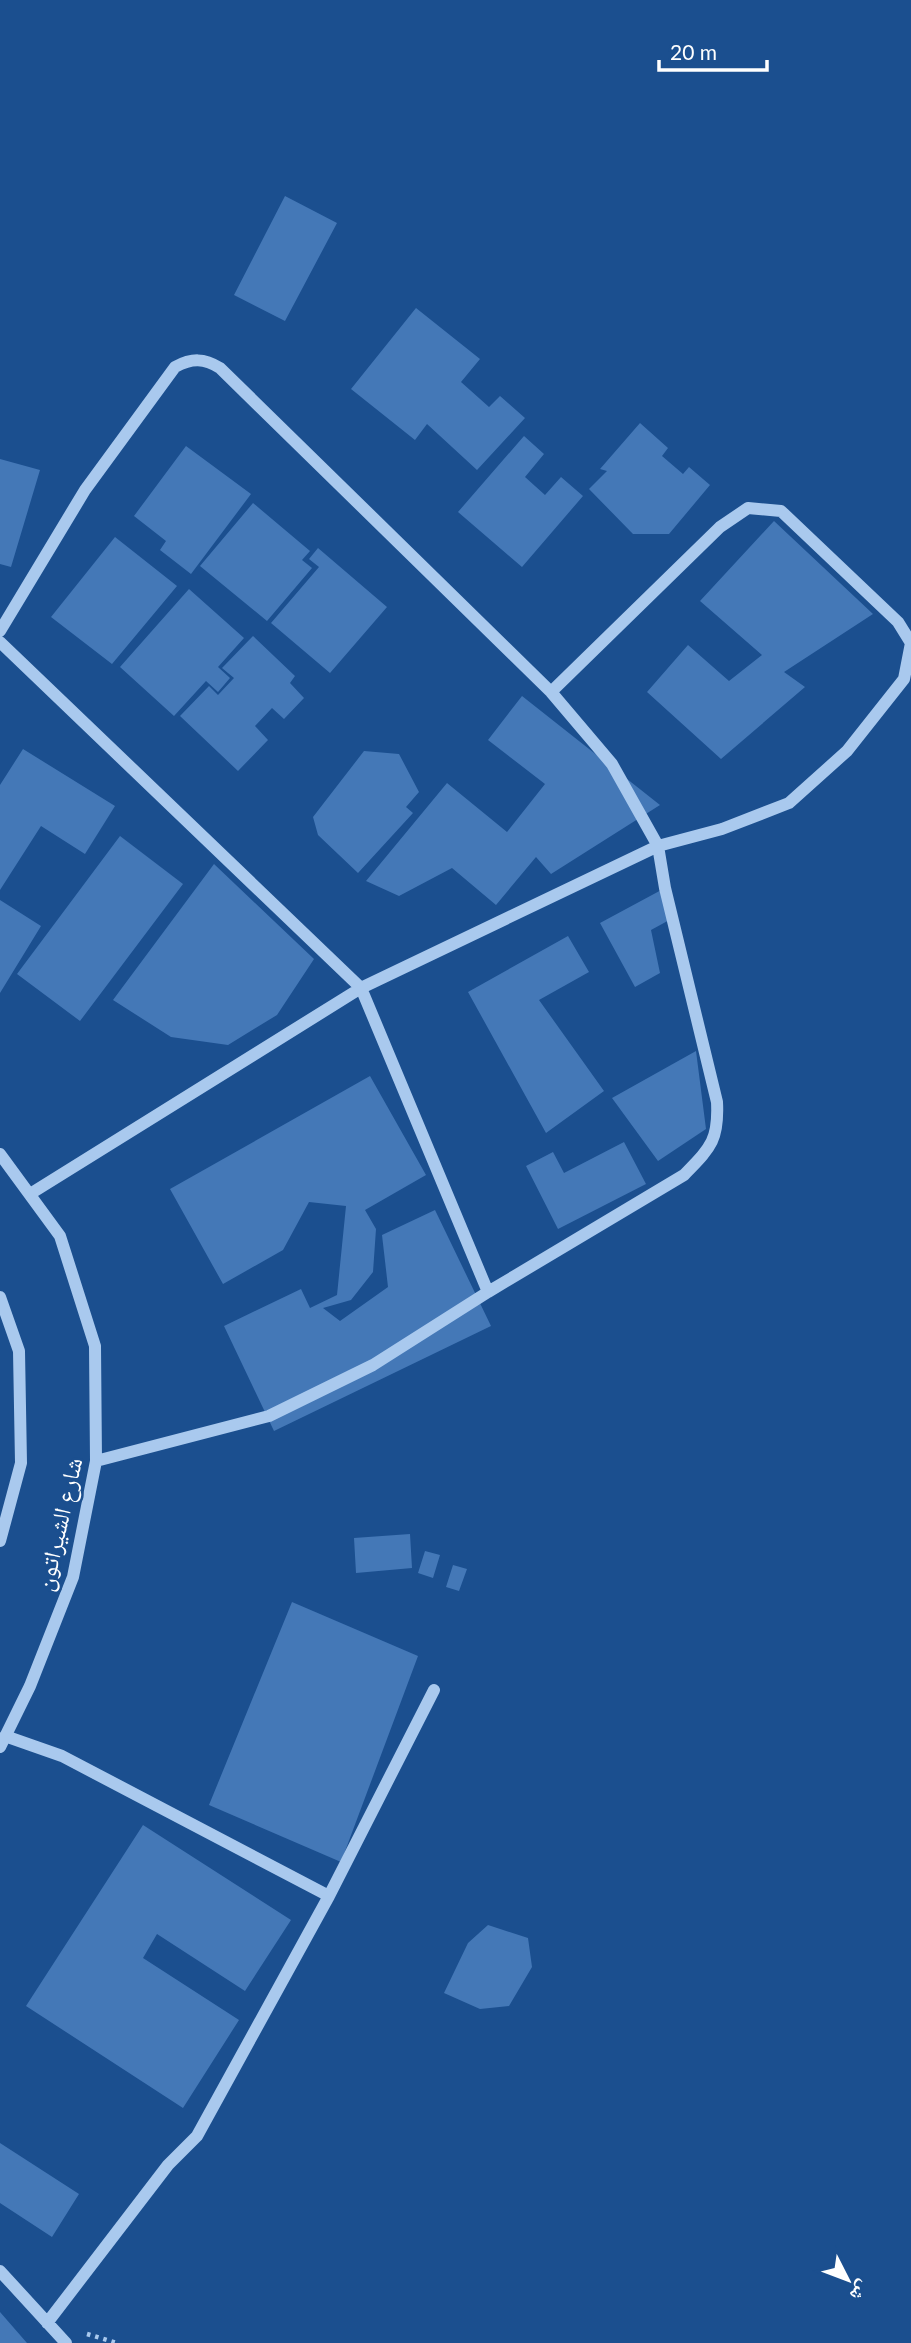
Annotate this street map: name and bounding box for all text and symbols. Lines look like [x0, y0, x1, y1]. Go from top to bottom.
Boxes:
scale bar [659, 28, 768, 72]
text: 20 m [670, 39, 717, 64]
street label: شارع الشيراتون [29, 1454, 89, 1594]
north arrow [813, 2245, 883, 2315]
text: ش [845, 2276, 876, 2307]

